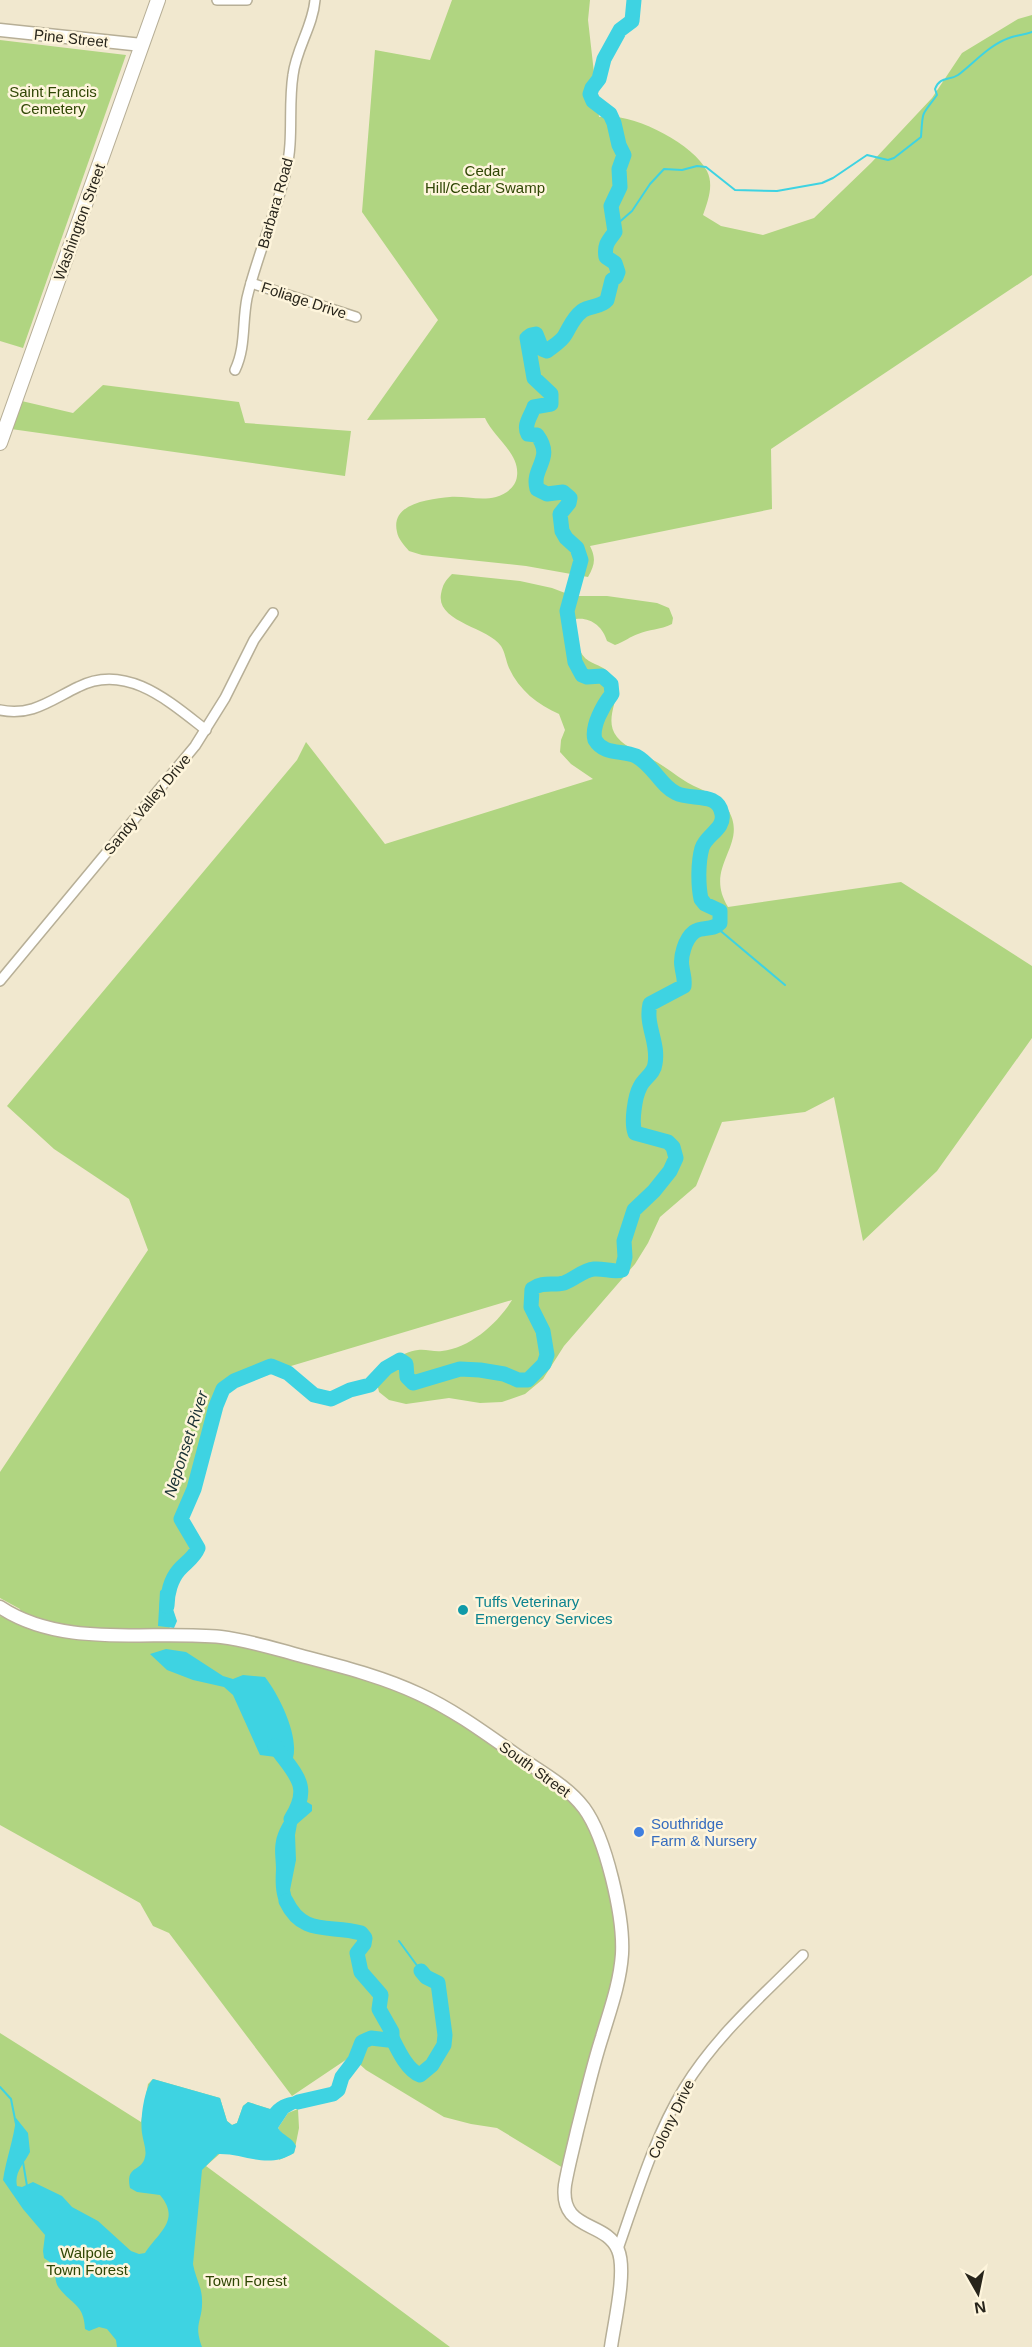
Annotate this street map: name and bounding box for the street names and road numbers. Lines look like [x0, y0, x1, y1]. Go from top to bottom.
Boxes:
street label: Pine Street [33, 26, 110, 50]
street label: Barbara Road [254, 156, 296, 250]
street label: Washington Street [50, 161, 108, 283]
street label: Foliage Drive [259, 278, 349, 322]
street label: Sandy Valley Drive [100, 750, 194, 858]
street label: South Street [496, 1738, 574, 1801]
street label: Colony Drive [645, 2077, 697, 2161]

